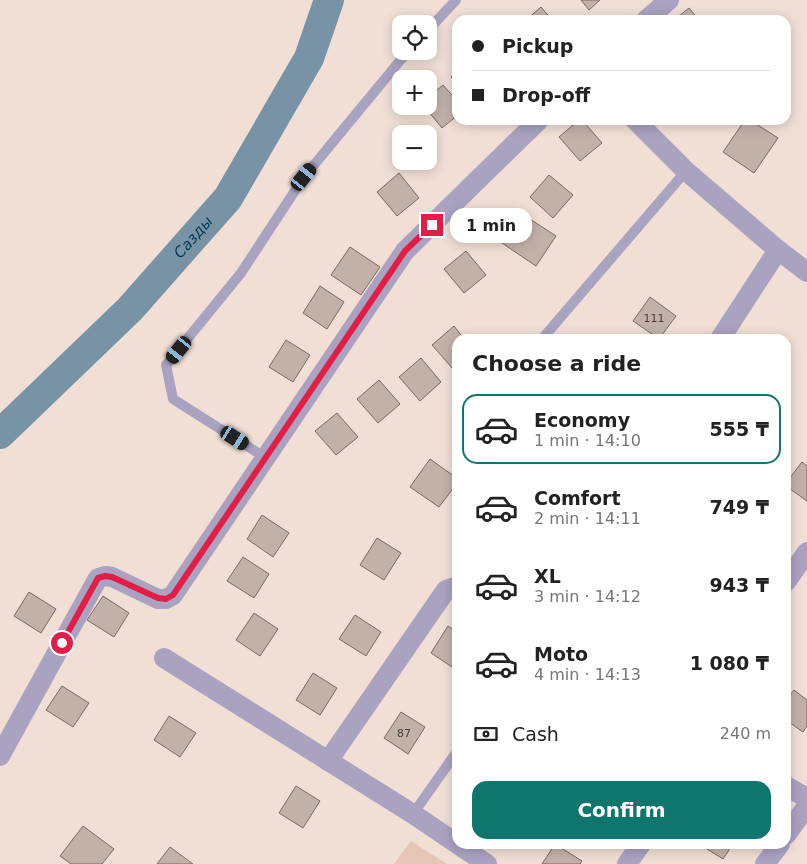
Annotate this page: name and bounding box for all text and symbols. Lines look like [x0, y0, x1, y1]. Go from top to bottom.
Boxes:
map controls [392, 15, 437, 170]
button: locate [392, 15, 437, 60]
text: Pickup [502, 35, 573, 57]
button: + [392, 70, 437, 115]
text: Drop-off [502, 84, 590, 106]
button: − [392, 125, 437, 170]
car [288, 161, 319, 193]
callout: 1 min [450, 208, 532, 242]
water label: Сазды [170, 213, 217, 262]
route end [421, 214, 443, 236]
text: 1 min [466, 216, 516, 235]
house number: 111 [644, 312, 665, 325]
car [163, 334, 194, 366]
text: Choose a ride [472, 351, 641, 376]
icon: car [474, 407, 519, 452]
text: Economy [534, 409, 630, 431]
text: 555 ₸ [710, 418, 769, 440]
car [218, 424, 251, 452]
text: 1 min · 14:10 [534, 431, 641, 450]
icon: car [474, 485, 519, 530]
text: Comfort [534, 487, 621, 509]
text: 749 ₸ [710, 496, 769, 518]
text: 2 min · 14:11 [534, 509, 641, 528]
icon: car [474, 563, 519, 608]
text: XL [534, 565, 561, 587]
text: 943 ₸ [710, 574, 769, 596]
text: 3 min · 14:12 [534, 587, 641, 606]
route start [51, 632, 73, 654]
icon: car [474, 641, 519, 686]
text: Moto [534, 643, 588, 665]
text: 1 080 ₸ [690, 652, 769, 674]
text: 4 min · 14:13 [534, 665, 641, 684]
icon: cash [472, 720, 500, 748]
text: Cash [512, 723, 559, 745]
text: 240 m [720, 724, 771, 743]
house number: 87 [397, 727, 411, 740]
button: Confirm [472, 781, 771, 839]

